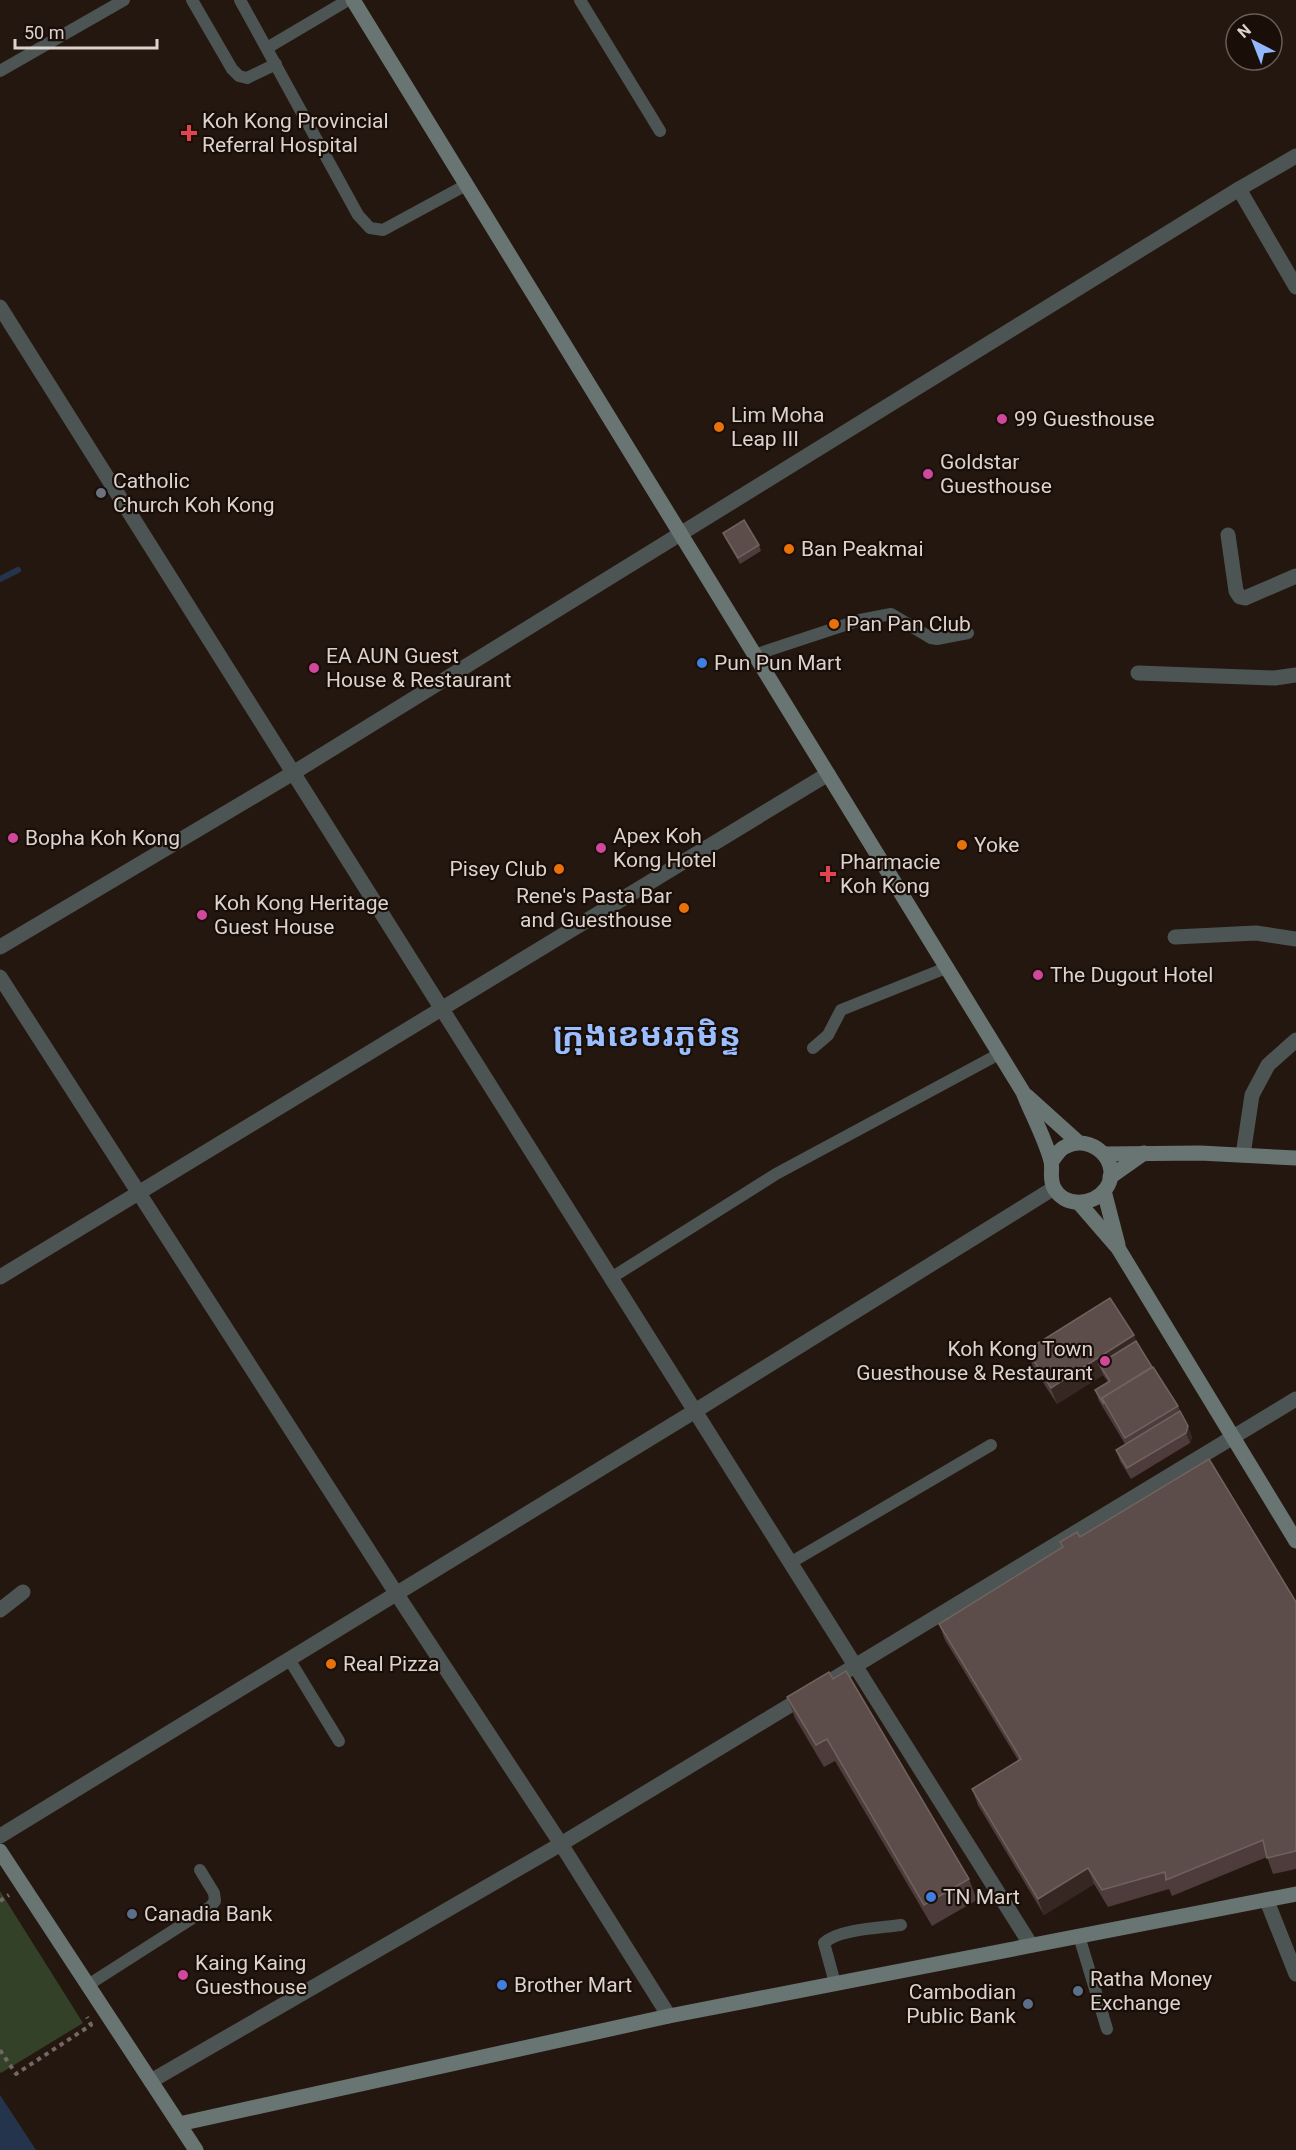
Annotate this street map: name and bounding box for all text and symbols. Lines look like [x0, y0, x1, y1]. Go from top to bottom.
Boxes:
scale bar [15, 12, 158, 50]
north arrow [1224, 12, 1284, 72]
text: N [1234, 20, 1255, 42]
text: 50 m [24, 22, 64, 43]
place label: Koh Kong Provincial Referral Hospital [202, 109, 389, 157]
marker: Koh Kong Provincial Referral Hospital [180, 124, 198, 142]
place label: Lim Moha Leap III [731, 403, 824, 451]
place label: 99 Guesthouse [1014, 407, 1155, 431]
marker: 99 Guesthouse [995, 412, 1009, 426]
marker: Lim Moha Leap III [712, 420, 726, 434]
place label: Goldstar Guesthouse [940, 450, 1052, 498]
marker: Goldstar Guesthouse [921, 467, 935, 481]
place label: Catholic Church Koh Kong [113, 469, 274, 517]
marker: Catholic Church Koh Kong [94, 486, 108, 500]
place label: Ban Peakmai [801, 537, 924, 561]
marker: Ban Peakmai [782, 542, 796, 556]
place label: Pan Pan Club [846, 612, 971, 636]
marker: Pan Pan Club [827, 617, 841, 631]
place label: EA AUN Guest House & Restaurant [326, 644, 512, 692]
place label: Pun Pun Mart [714, 651, 842, 675]
marker: Pun Pun Mart [695, 656, 709, 670]
marker: EA AUN Guest House & Restaurant [307, 661, 321, 675]
place label: Apex Koh Kong Hotel [613, 824, 717, 872]
place label: Bopha Koh Kong [25, 826, 180, 850]
marker: Bopha Koh Kong [6, 831, 20, 845]
place label: Yoke [974, 833, 1020, 857]
marker: Yoke [955, 838, 969, 852]
marker: Apex Koh Kong Hotel [594, 841, 608, 855]
place label: Pharmacie Koh Kong [840, 850, 940, 898]
place label: Pisey Club [450, 857, 547, 881]
marker: Pisey Club [552, 862, 566, 876]
marker: Pharmacie Koh Kong [821, 867, 835, 881]
place label: Rene's Pasta Bar and Guesthouse [516, 884, 672, 932]
place label: Koh Kong Heritage Guest House [214, 891, 389, 939]
marker: Rene's Pasta Bar and Guesthouse [677, 901, 691, 915]
marker: Koh Kong Heritage Guest House [195, 908, 209, 922]
place label: The Dugout Hotel [1050, 963, 1213, 987]
marker: The Dugout Hotel [1031, 968, 1045, 982]
district label: ក្រុងខេមរភូមិន្ទ [553, 1015, 741, 1056]
place label: Koh Kong Town Guesthouse & Restaurant [856, 1337, 1093, 1385]
marker: Koh Kong Town Guesthouse & Restaurant [1098, 1354, 1112, 1368]
place label: Real Pizza [343, 1652, 439, 1676]
marker: Real Pizza [324, 1657, 338, 1671]
place label: TN Mart [943, 1885, 1020, 1909]
marker: TN Mart [924, 1890, 938, 1904]
place label: Canadia Bank [144, 1902, 273, 1926]
marker: Canadia Bank [125, 1907, 139, 1921]
place label: Kaing Kaing Guesthouse [195, 1951, 307, 1999]
place label: Ratha Money Exchange [1090, 1967, 1212, 2015]
marker: Kaing Kaing Guesthouse [176, 1968, 190, 1982]
place label: Brother Mart [514, 1973, 632, 1997]
marker: Brother Mart [495, 1978, 509, 1992]
place label: Cambodian Public Bank [906, 1980, 1016, 2028]
marker: Ratha Money Exchange [1071, 1984, 1085, 1998]
marker: Cambodian Public Bank [1021, 1997, 1035, 2011]

